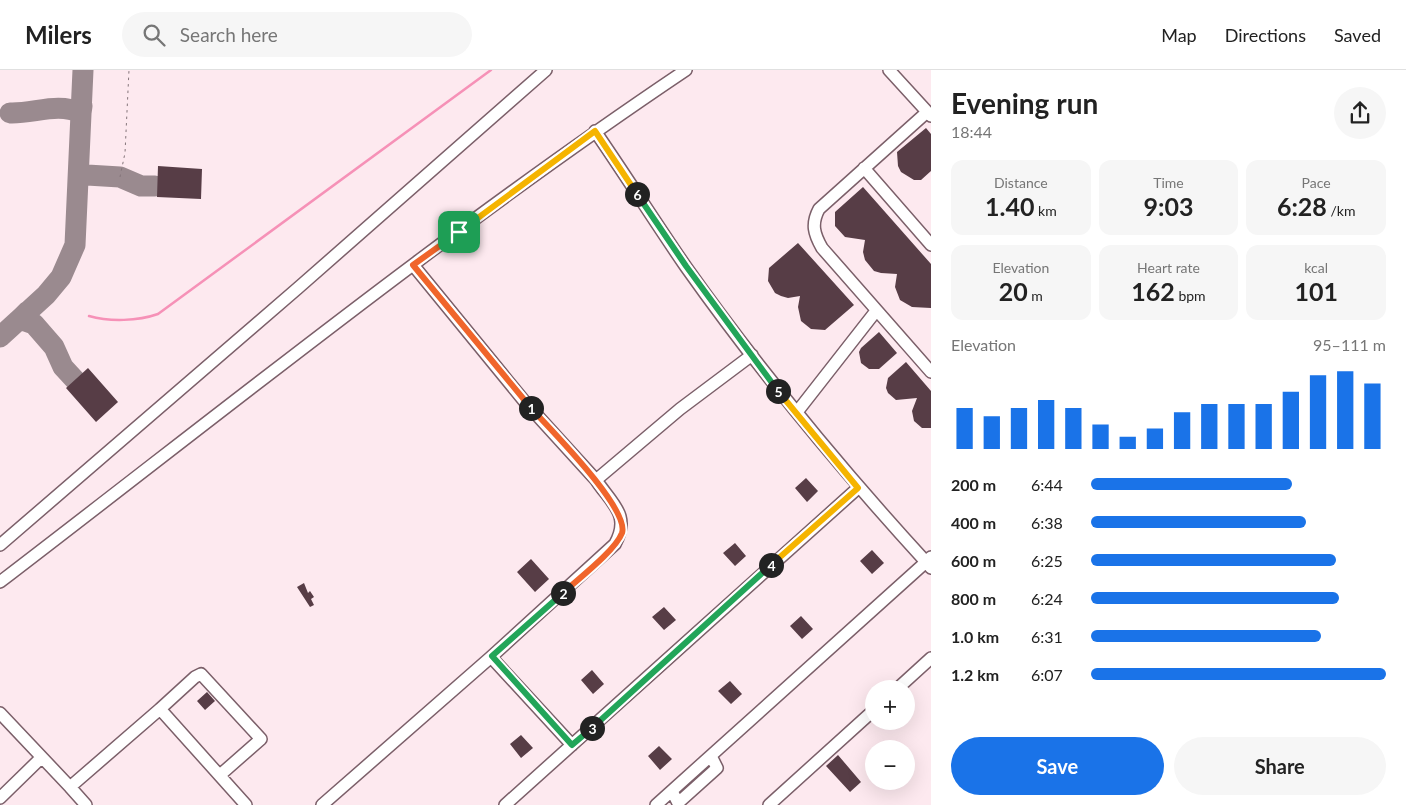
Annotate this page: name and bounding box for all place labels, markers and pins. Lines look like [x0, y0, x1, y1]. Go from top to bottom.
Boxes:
pin: 6 [624, 182, 650, 206]
pin [438, 211, 480, 253]
pin: 5 [766, 378, 790, 404]
pin: 1 [518, 396, 544, 420]
pin: 4 [758, 552, 784, 578]
pin: 2 [550, 580, 576, 606]
pin: 3 [580, 716, 604, 740]

